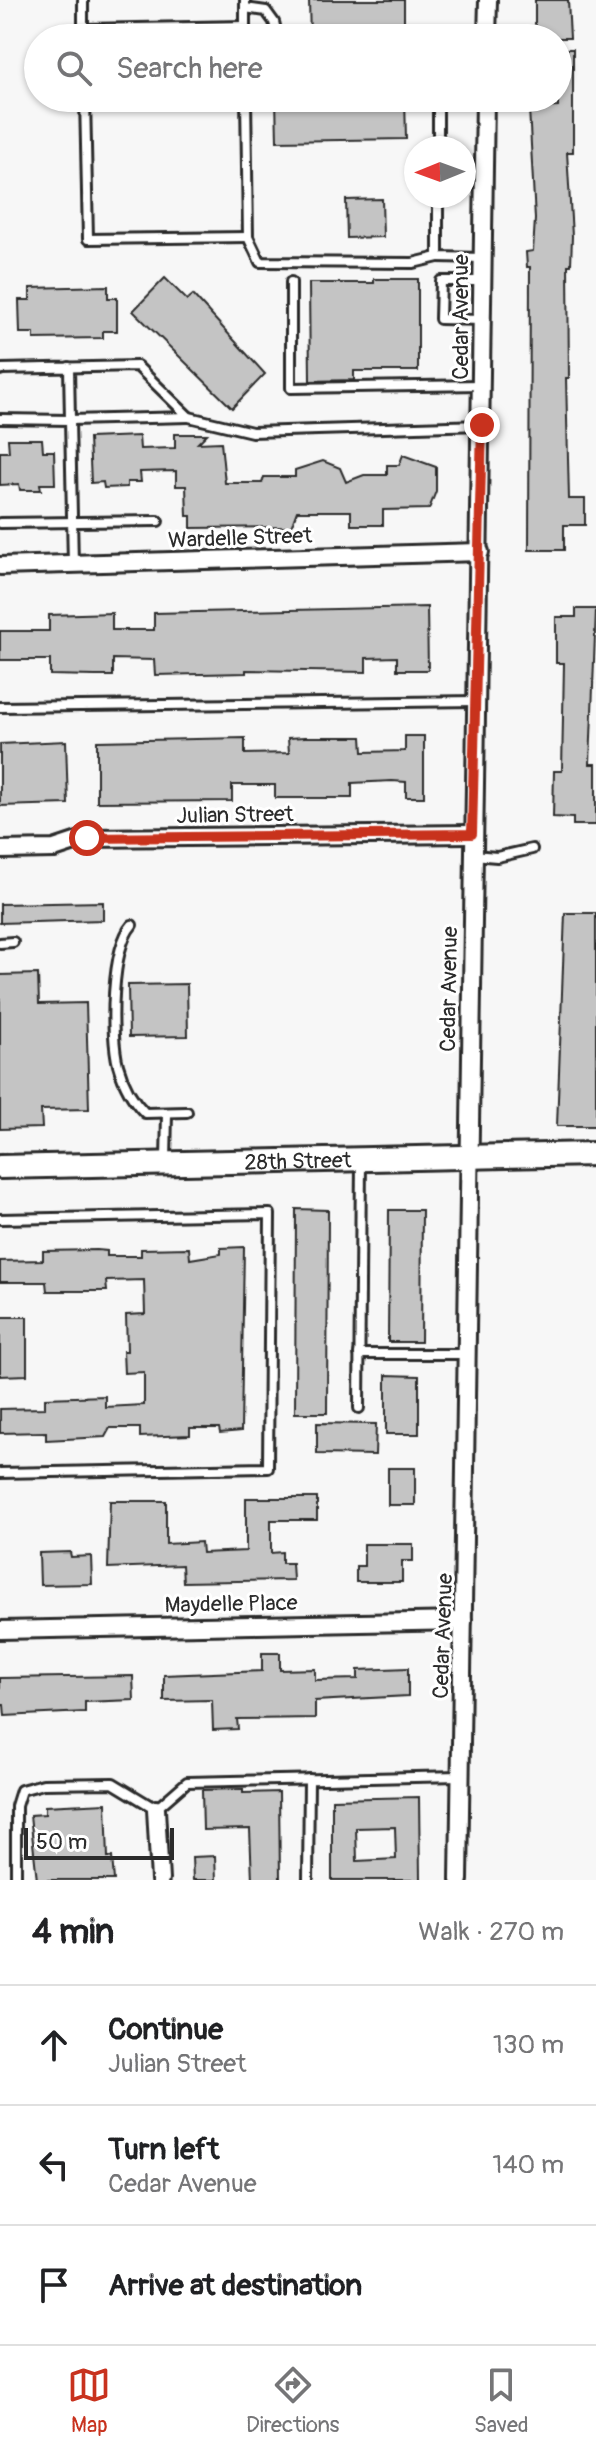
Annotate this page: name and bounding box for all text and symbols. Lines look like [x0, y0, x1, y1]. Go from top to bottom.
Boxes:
search box [24, 24, 572, 112]
icon: search [52, 46, 96, 90]
text: Search here [116, 50, 263, 87]
north arrow [404, 136, 476, 208]
street label: Cedar Avenue [447, 254, 475, 380]
route end [464, 407, 500, 443]
street label: Wardelle Street [168, 521, 313, 555]
street label: Julian Street [176, 800, 294, 830]
route start [69, 820, 105, 856]
street label: Cedar Avenue [434, 926, 464, 1052]
street label: 28th Street [244, 1146, 352, 1177]
street label: Cedar Avenue [427, 1573, 459, 1699]
street label: Maydelle Place [164, 1589, 298, 1619]
scale bar [24, 1824, 174, 1860]
text: 50 m [36, 1828, 87, 1856]
text: 4 min [32, 1911, 114, 1954]
text: Walk · 270 m [418, 1916, 564, 1948]
text: Continue [108, 2011, 223, 2048]
icon: ahead [32, 2023, 76, 2067]
text: 130 m [493, 2029, 564, 2061]
text: Julian Street [108, 2048, 247, 2080]
text: Turn left [108, 2131, 219, 2168]
icon: left [32, 2143, 76, 2187]
text: 140 m [492, 2149, 564, 2181]
text: Cedar Avenue [108, 2168, 257, 2200]
icon: arrive [32, 2263, 76, 2307]
text: Arrive at destination [108, 2267, 362, 2304]
tab: Map [67, 2363, 111, 2439]
tab: Directions [246, 2363, 339, 2439]
tab: Saved [474, 2363, 529, 2439]

